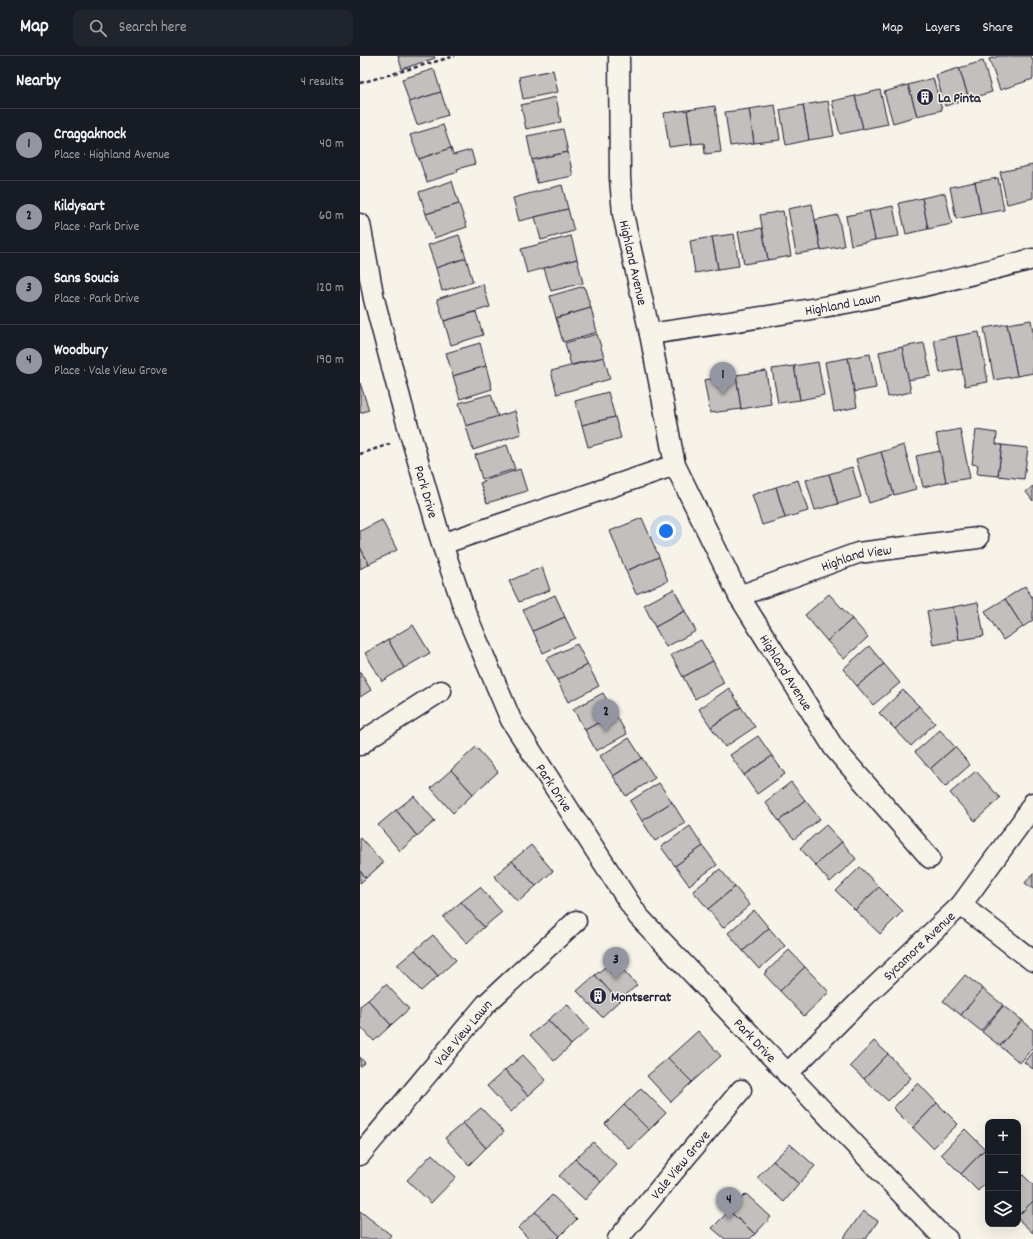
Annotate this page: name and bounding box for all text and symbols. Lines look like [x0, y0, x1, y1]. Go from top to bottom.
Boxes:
search box [73, 10, 353, 46]
text: Map [20, 14, 49, 41]
icon: search [87, 17, 109, 39]
text: Search here [119, 17, 187, 39]
text: Map [882, 18, 903, 38]
text: Layers [925, 18, 960, 38]
text: Share [982, 18, 1013, 38]
text: Nearby [16, 70, 60, 94]
text: 4 results [301, 73, 344, 92]
building icon: La Pinta [915, 87, 935, 107]
place label: La Pinta [938, 89, 982, 109]
text: Craggaknock [54, 124, 126, 146]
text: 1 [28, 135, 30, 154]
text: 40 m [320, 135, 344, 154]
text: Place · Highland Avenue [54, 146, 170, 165]
text: Kildysart [54, 196, 105, 218]
text: 2 [26, 207, 32, 226]
text: 60 m [319, 207, 344, 226]
text: Place · Park Drive [54, 218, 139, 237]
street label: Highland Avenue [613, 219, 651, 308]
text: Sans Soucis [54, 268, 119, 290]
text: 3 [26, 279, 32, 298]
text: 120 m [316, 279, 344, 298]
street label: Highland Lawn [804, 288, 883, 322]
text: Place · Park Drive [54, 290, 139, 309]
text: Woodbury [54, 340, 108, 362]
text: 4 [26, 351, 32, 370]
text: 190 m [316, 351, 344, 370]
text: Place · Vale View Grove [54, 362, 167, 381]
pin: 1 [710, 362, 736, 395]
street label: Park Drive [408, 463, 442, 521]
your location [656, 521, 676, 541]
street label: Highland View [819, 541, 893, 578]
street label: Highland Avenue [753, 631, 816, 715]
pin: 2 [593, 699, 619, 732]
street label: Park Drive [530, 760, 576, 817]
street label: Sycamore Avenue [879, 908, 960, 986]
pin: 3 [603, 947, 629, 980]
building icon: Montserrat [588, 986, 608, 1006]
place label: Montserrat [611, 988, 672, 1008]
street label: Vale View Lawn [430, 995, 497, 1071]
street label: Park Drive [728, 1015, 780, 1068]
map controls [985, 1119, 1021, 1227]
button: + [985, 1119, 1021, 1155]
street label: Vale View Grove [647, 1127, 716, 1204]
button: − [985, 1155, 1021, 1191]
pin: 4 [716, 1187, 742, 1220]
button: layers [985, 1191, 1021, 1227]

